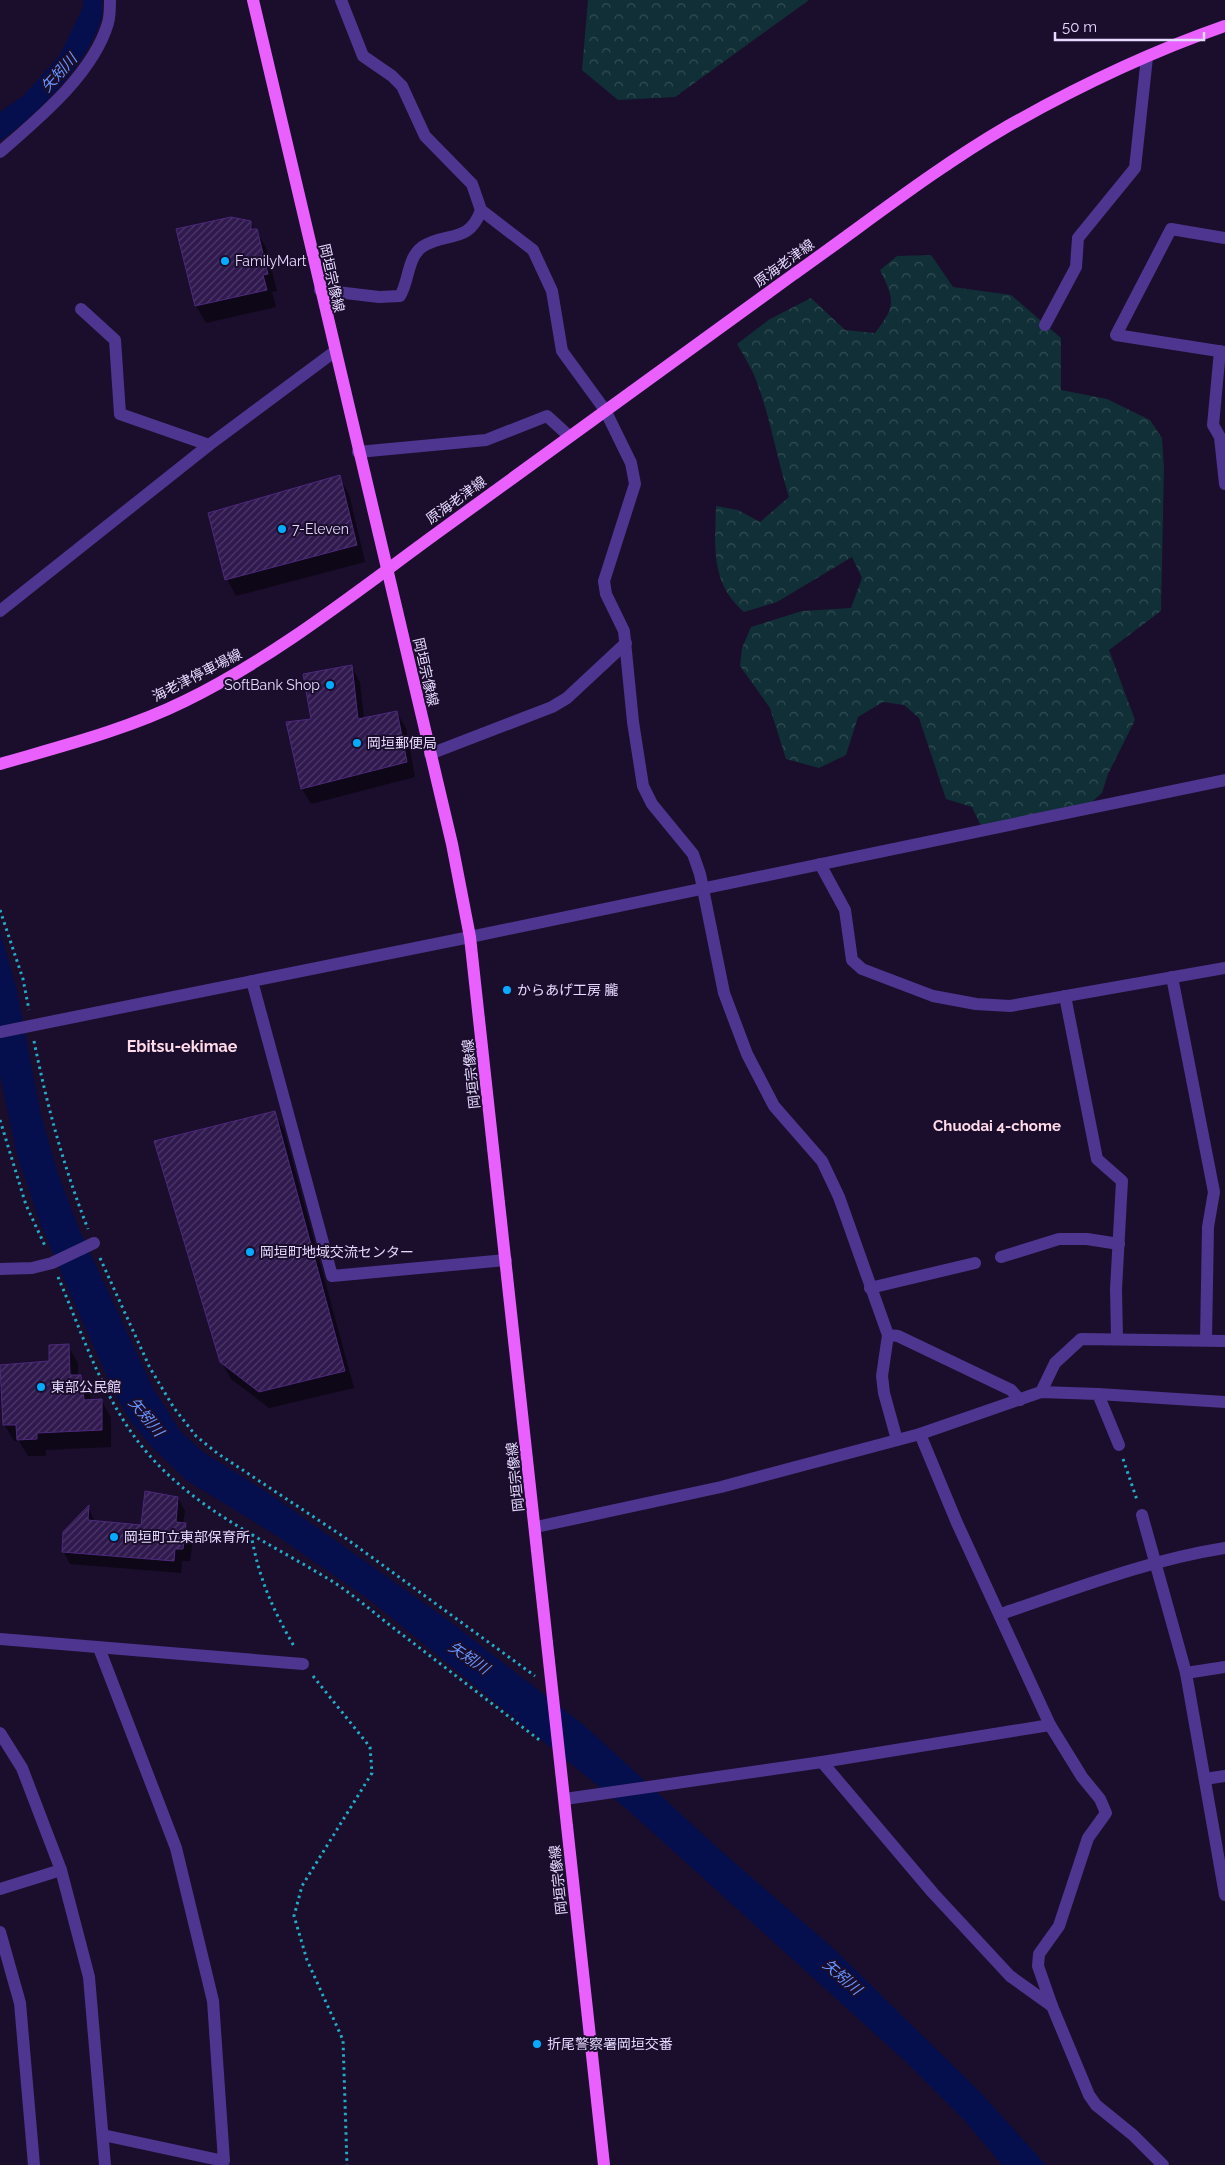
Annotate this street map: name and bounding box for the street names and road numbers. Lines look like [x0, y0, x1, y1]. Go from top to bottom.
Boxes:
street label: 原海老津線 [751, 236, 817, 290]
street label: 岡垣宗像線 [316, 242, 348, 314]
street label: 原海老津線 [423, 473, 489, 527]
street label: 岡垣宗像線 [410, 636, 442, 708]
street label: 海老津停車場線 [150, 646, 244, 704]
street label: 岡垣宗像線 [459, 1038, 483, 1110]
street label: 岡垣宗像線 [503, 1441, 527, 1513]
street label: 岡垣宗像線 [546, 1844, 570, 1916]

